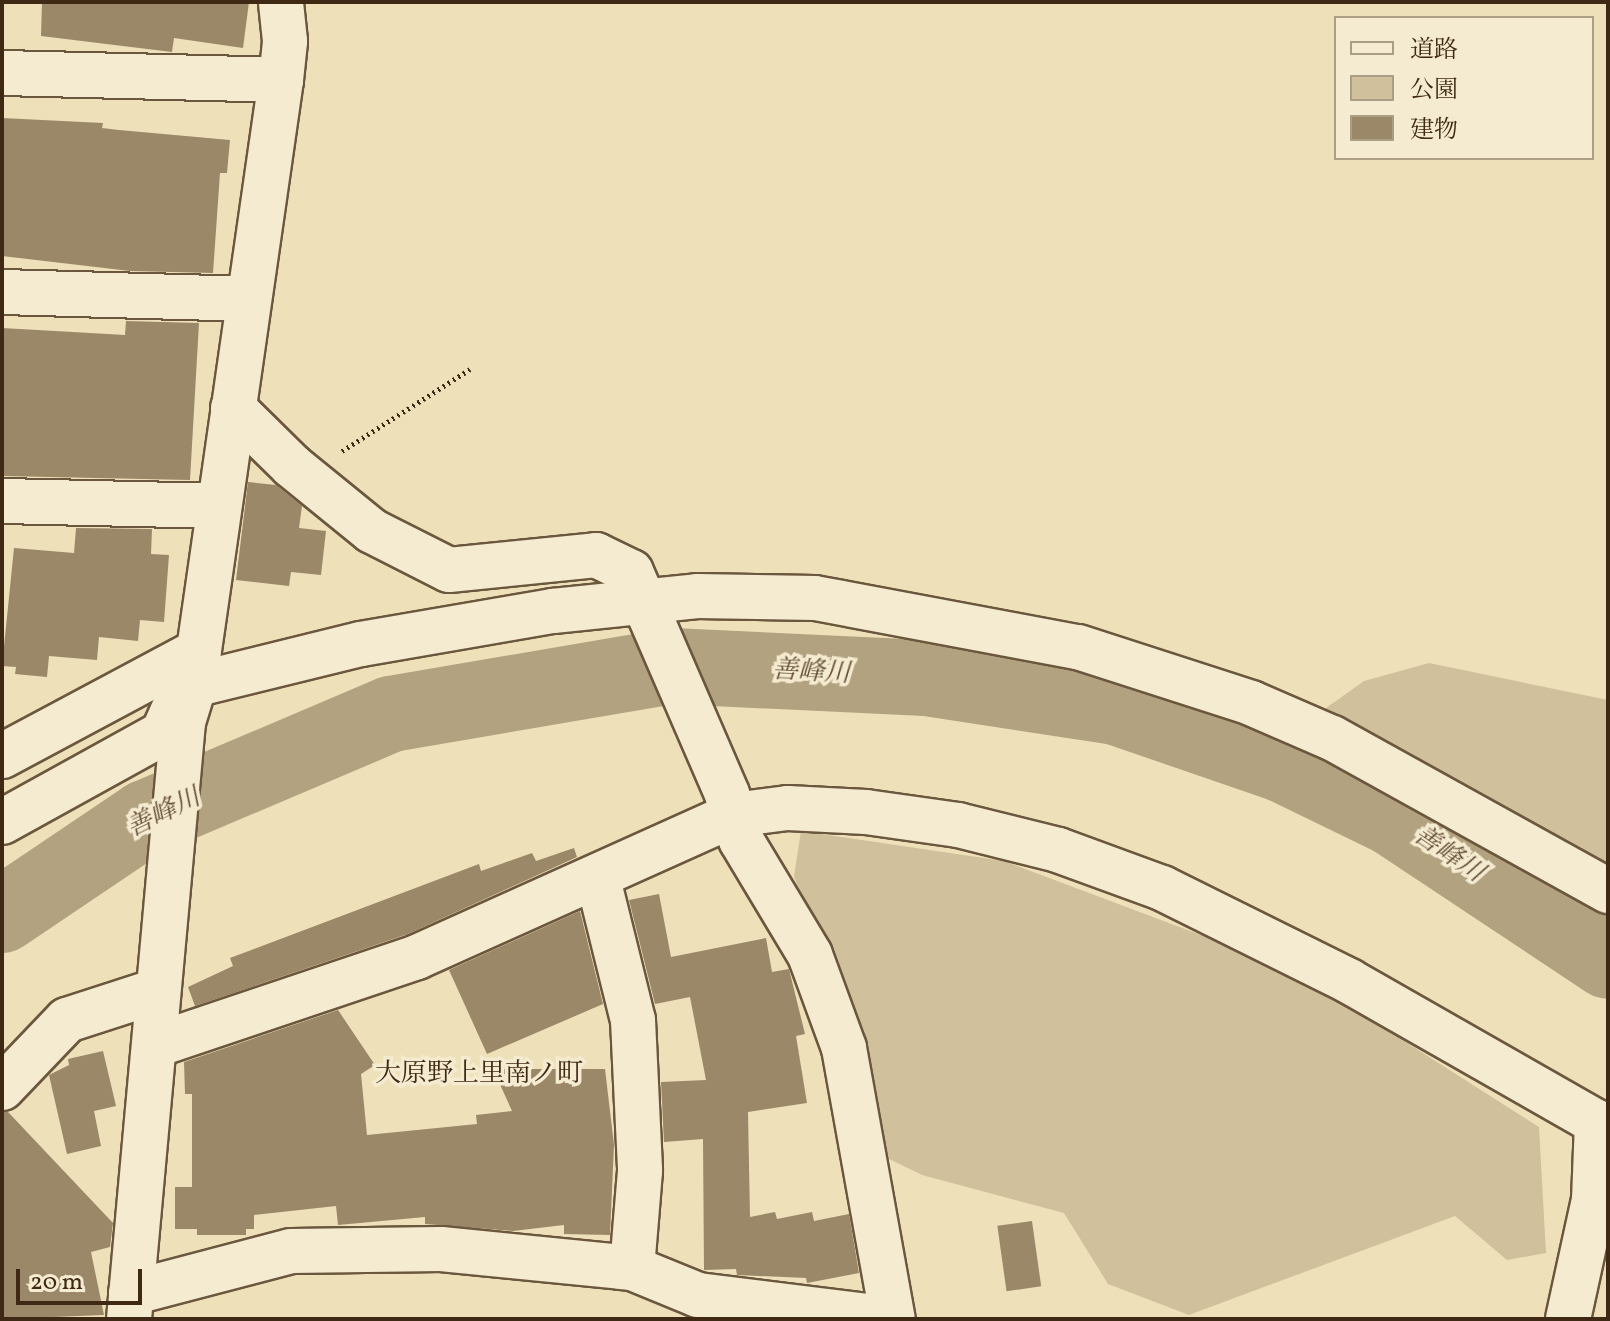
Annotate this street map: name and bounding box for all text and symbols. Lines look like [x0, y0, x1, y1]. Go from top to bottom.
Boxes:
legend [1334, 16, 1594, 160]
text: 道路 [1410, 34, 1458, 68]
text: 公園 [1410, 74, 1458, 108]
text: 建物 [1410, 114, 1458, 148]
water label: 善峰川 [771, 655, 851, 691]
water label: 善峰川 [122, 783, 206, 845]
water label: 善峰川 [1407, 820, 1489, 890]
district label: 大原野上里南ノ町 [375, 1059, 583, 1091]
scale bar [20, 1253, 146, 1303]
text: 20 m [30, 1266, 83, 1300]

